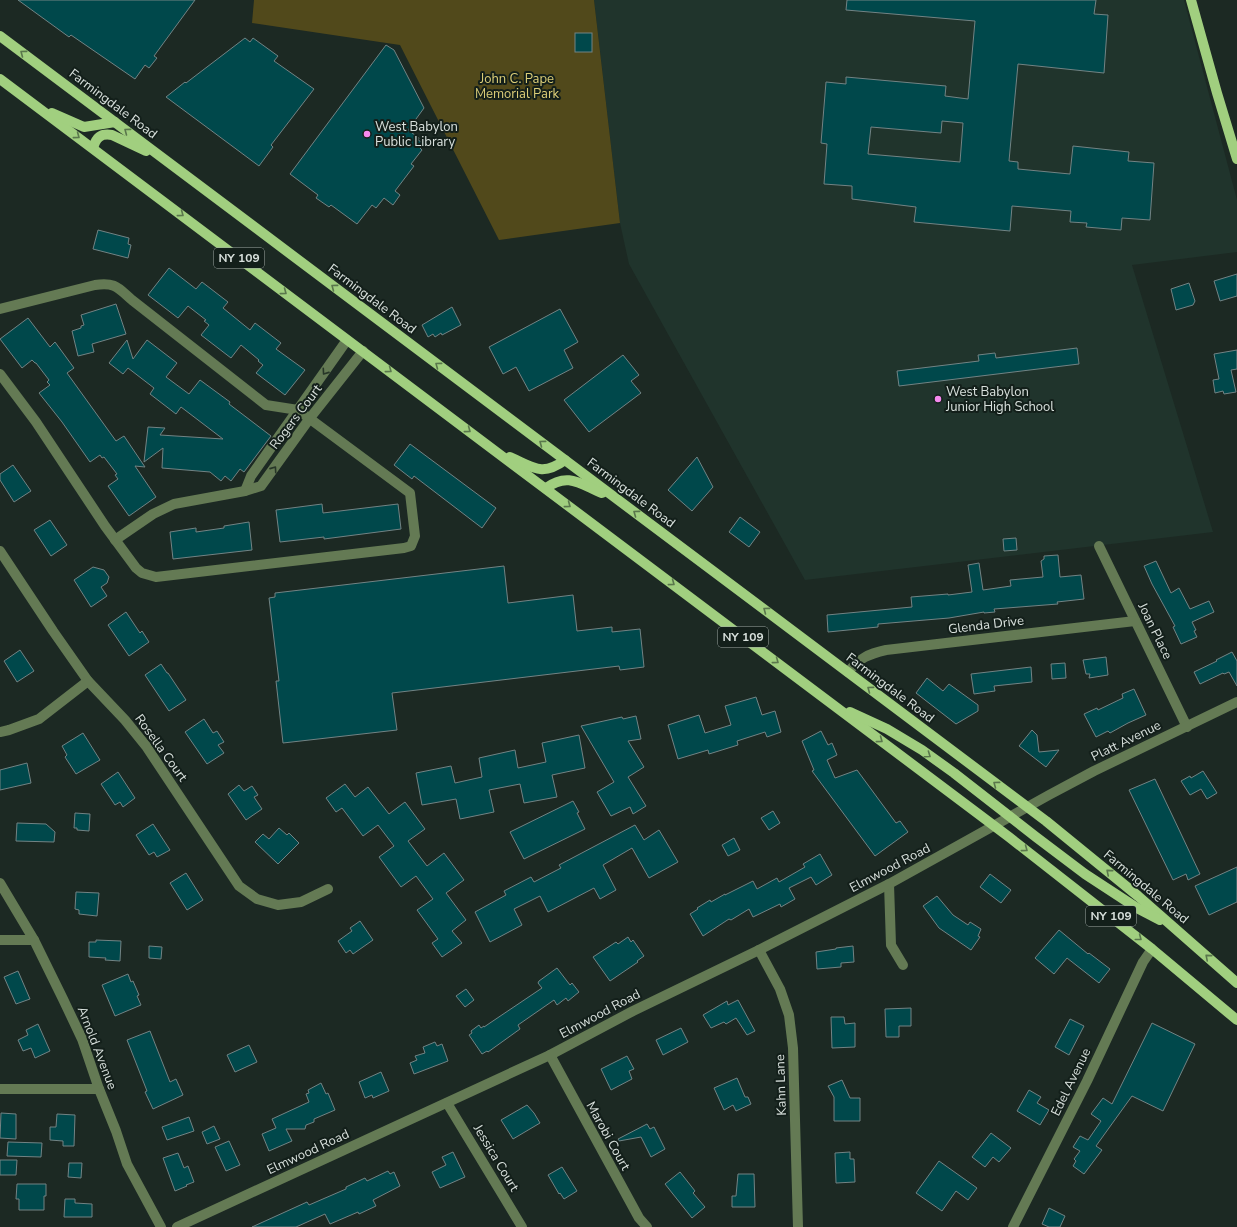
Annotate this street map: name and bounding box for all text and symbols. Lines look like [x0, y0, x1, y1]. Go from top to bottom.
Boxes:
one-way arrow [20, 50, 27, 58]
street label: Farmingdale Road [65, 65, 161, 143]
park label: John C. Pape Memorial Park [475, 70, 560, 103]
place label: West Babylon Public Library [375, 118, 458, 151]
one-way arrow [124, 129, 131, 136]
marker: West Babylon Public Library [362, 129, 372, 139]
one-way arrow [72, 131, 79, 138]
one-way arrow [176, 210, 183, 217]
road number: NY 109 [214, 248, 264, 268]
street label: Farmingdale Road [324, 260, 420, 338]
one-way arrow [332, 285, 339, 292]
one-way arrow [280, 288, 287, 295]
one-way arrow [436, 363, 443, 370]
one-way arrow [384, 366, 391, 373]
one-way arrow [323, 367, 330, 374]
street label: Rogers Court [266, 381, 327, 453]
place label: West Babylon Junior High School [945, 383, 1054, 416]
marker: West Babylon Junior High School [933, 394, 943, 404]
one-way arrow [463, 425, 470, 432]
one-way arrow [540, 441, 547, 448]
street label: Farmingdale Road [583, 454, 679, 532]
one-way arrow [269, 466, 276, 473]
one-way arrow [564, 500, 571, 507]
one-way arrow [634, 511, 641, 518]
one-way arrow [668, 579, 675, 586]
street label: Joan Place [1133, 599, 1176, 662]
one-way arrow [764, 608, 771, 615]
street label: Glenda Drive [947, 611, 1025, 639]
road number: NY 109 [718, 627, 768, 647]
street label: Farmingdale Road [842, 649, 938, 727]
one-way arrow [772, 657, 779, 664]
one-way arrow [867, 686, 874, 693]
street label: Rosella Court [130, 711, 192, 786]
street label: Platt Avenue [1088, 716, 1164, 766]
one-way arrow [876, 735, 883, 742]
one-way arrow [924, 750, 931, 758]
one-way arrow [994, 781, 1001, 788]
street label: Elmwood Road [847, 839, 933, 897]
one-way arrow [1021, 844, 1028, 851]
street label: Farmingdale Road [1099, 846, 1193, 928]
one-way arrow [1107, 870, 1114, 877]
road number: NY 109 [1086, 906, 1136, 926]
one-way arrow [1134, 933, 1141, 940]
one-way arrow [1205, 954, 1213, 962]
street label: Elmwood Road [557, 985, 643, 1043]
street label: Arnold Avenue [73, 1004, 121, 1092]
street label: Edel Avenue [1047, 1045, 1095, 1119]
street label: Kahn Lane [771, 1054, 791, 1116]
street label: Marobi Court [582, 1098, 635, 1174]
street label: Jessica Court [468, 1120, 523, 1195]
street label: Elmwood Road [264, 1125, 352, 1179]

